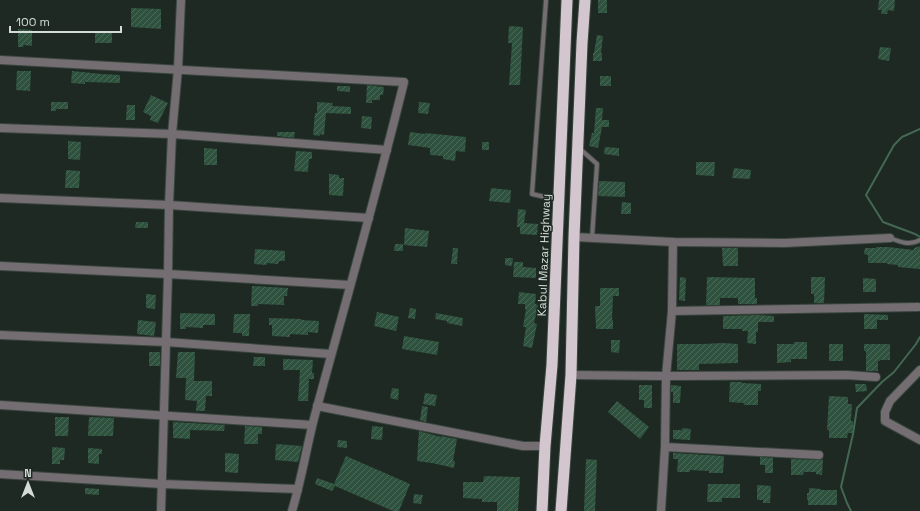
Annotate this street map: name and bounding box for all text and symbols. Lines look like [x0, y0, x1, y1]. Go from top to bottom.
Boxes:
scale bar [10, 8, 121, 34]
text: 100 m [16, 14, 50, 30]
street label: Kabul Mazar Highway [534, 193, 554, 317]
north arrow [8, 463, 48, 503]
text: N [24, 466, 32, 480]

